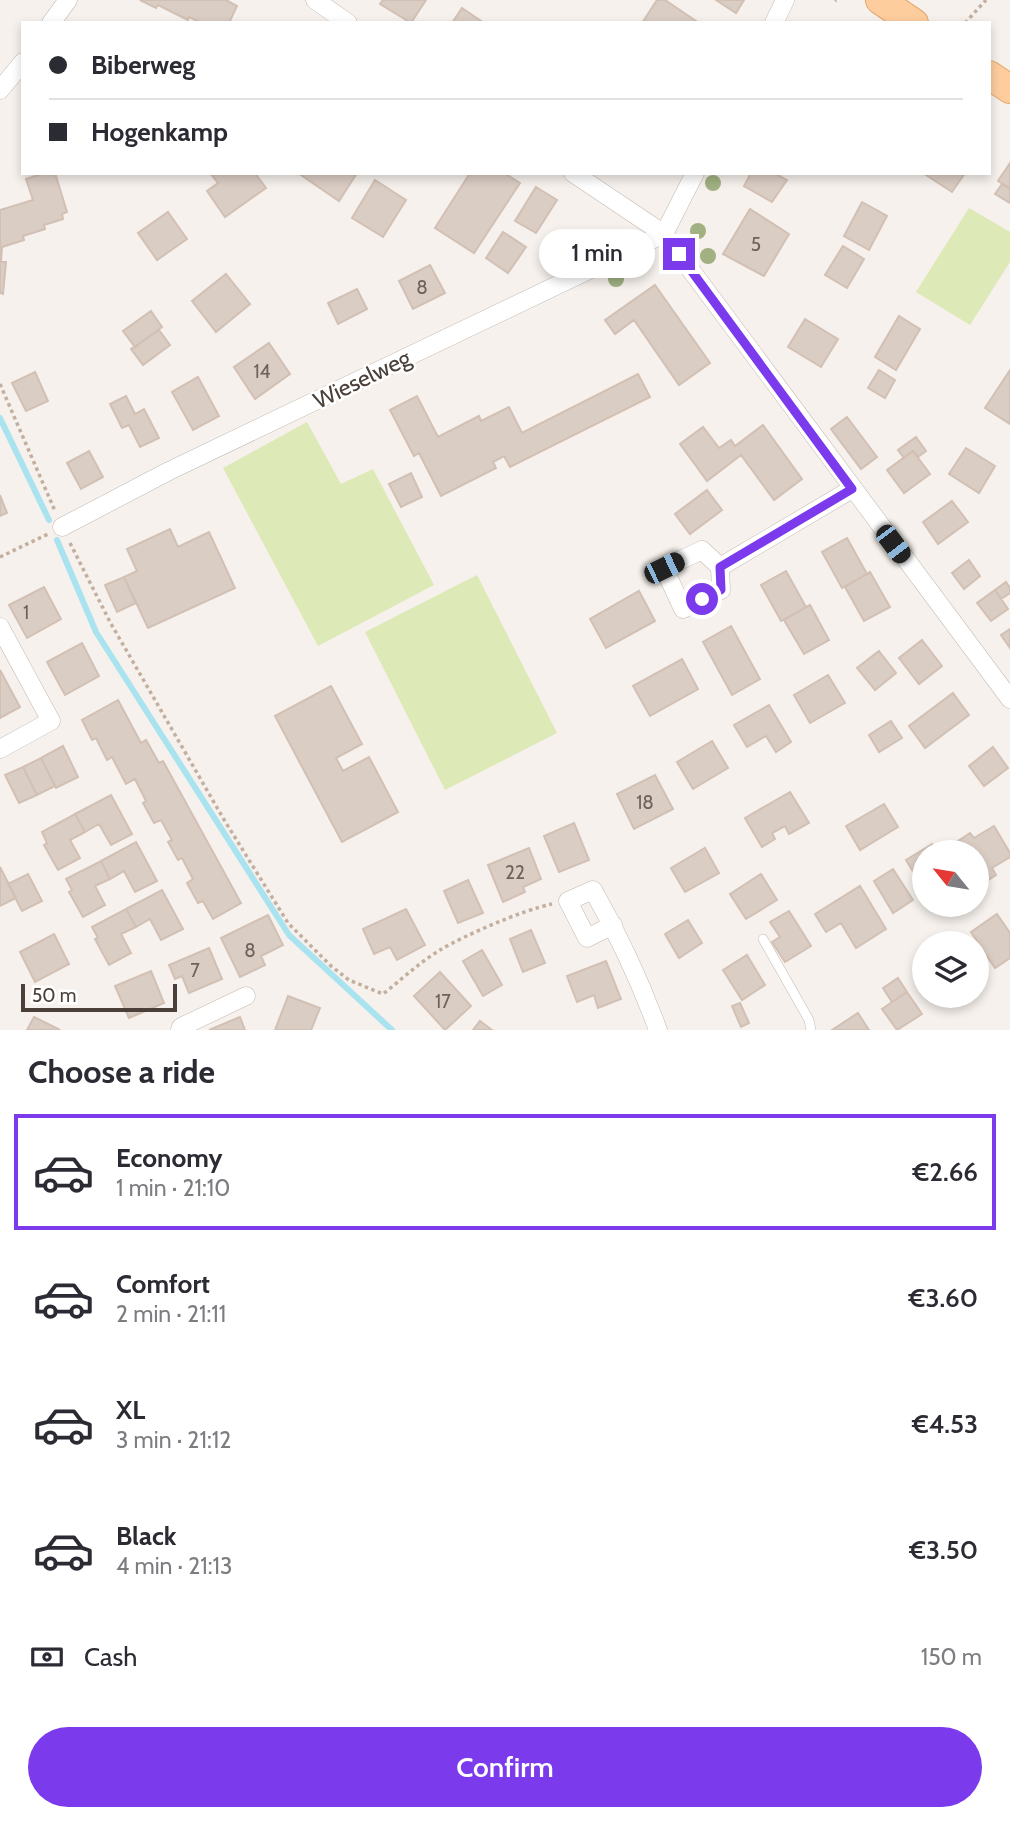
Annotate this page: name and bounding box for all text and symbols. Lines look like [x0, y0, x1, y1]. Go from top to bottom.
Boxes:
text: Biberweg [91, 49, 195, 81]
text: Hogenkamp [91, 116, 228, 148]
callout: 1 min [539, 230, 654, 278]
house number: 5 [751, 233, 761, 256]
route end [663, 238, 695, 270]
text: 1 min [571, 239, 623, 267]
house number: 8 [416, 276, 428, 299]
street label: Wieselweg [309, 343, 416, 415]
house number: 14 [253, 360, 271, 383]
car [872, 521, 915, 567]
car [641, 549, 688, 587]
route start [686, 583, 718, 615]
house number: 1 [23, 601, 29, 624]
house number: 18 [636, 791, 654, 814]
north arrow [912, 840, 989, 917]
map controls [912, 840, 989, 1008]
house number: 22 [505, 861, 525, 884]
button: layers [912, 931, 989, 1008]
house number: 8 [244, 939, 256, 962]
house number: 7 [190, 959, 200, 982]
scale bar [21, 981, 177, 1013]
text: 50 m [32, 984, 76, 1007]
house number: 17 [435, 990, 451, 1013]
text: Choose a ride [28, 1052, 215, 1091]
icon: car [32, 1141, 95, 1204]
text: Economy [116, 1142, 222, 1174]
text: €2.66 [913, 1156, 978, 1188]
text: 1 min · 21:10 [116, 1174, 230, 1202]
icon: car [32, 1267, 95, 1330]
text: Comfort [116, 1268, 210, 1300]
text: €3.60 [909, 1282, 978, 1314]
text: 2 min · 21:11 [116, 1300, 226, 1328]
icon: car [32, 1393, 95, 1456]
text: XL [116, 1394, 145, 1426]
text: €4.53 [912, 1408, 978, 1440]
text: 3 min · 21:12 [116, 1426, 231, 1454]
icon: car [32, 1519, 95, 1582]
text: Black [116, 1520, 176, 1552]
text: €3.50 [909, 1534, 978, 1566]
text: 4 min · 21:13 [116, 1552, 232, 1580]
icon: cash [28, 1638, 66, 1676]
text: Cash [84, 1641, 137, 1673]
text: 150 m [921, 1643, 982, 1671]
button: Confirm [28, 1727, 982, 1807]

